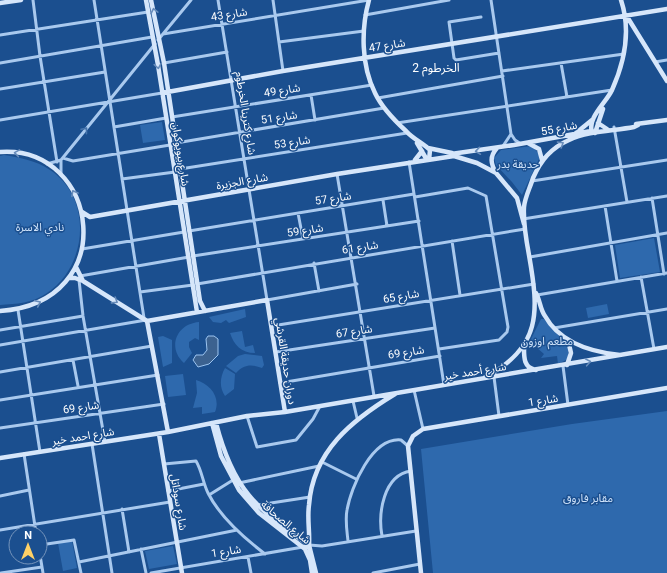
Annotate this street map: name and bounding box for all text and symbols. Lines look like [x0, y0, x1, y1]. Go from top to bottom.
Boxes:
street label: شارع 43 [210, 5, 249, 25]
one-way arrow [150, 8, 158, 14]
street label: شارع 47 [368, 36, 407, 56]
district label: الخرطوم 2 [412, 61, 460, 77]
one-way arrow [153, 63, 162, 69]
street label: شارع كترينا الخرطوم [232, 70, 259, 156]
street label: شارع 49 [263, 81, 302, 101]
street label: شارع 51 [260, 108, 299, 128]
street label: شارع 55 [540, 119, 579, 139]
street label: شارع بيويوكوان [168, 121, 192, 188]
one-way arrow [81, 128, 88, 135]
street label: شارع 53 [273, 133, 312, 153]
one-way arrow [557, 142, 564, 149]
one-way arrow [475, 146, 481, 155]
one-way arrow [14, 149, 20, 158]
park label: حديقة بدر [496, 158, 540, 171]
street label: شارع الجزيرة [215, 170, 270, 193]
street label: شارع 57 [314, 189, 353, 209]
one-way arrow [71, 190, 79, 197]
park label: نادي الاسرة [16, 221, 64, 237]
street label: شارع 59 [286, 221, 325, 241]
street label: شارع 61 [341, 238, 380, 258]
street label: شارع 65 [382, 287, 421, 307]
one-way arrow [111, 296, 118, 303]
one-way arrow [34, 299, 41, 307]
street label: دوران حديقة القرشي [270, 317, 299, 406]
street label: شارع 67 [335, 322, 374, 342]
park label: مطعم اوزون [521, 335, 573, 350]
street label: شارع 69 [387, 343, 426, 363]
one-way arrow [585, 358, 591, 366]
street label: شارع أحمد خير [442, 360, 508, 384]
street label: شارع 1 [527, 392, 560, 410]
street label: شارع 69 [62, 398, 101, 417]
street label: شارع احمد خير [50, 425, 116, 449]
street label: شارع سوداتل [167, 473, 189, 532]
park label: مقابر فاروق [563, 492, 613, 505]
street label: شارع الصحافة [258, 498, 313, 548]
north arrow [8, 525, 48, 565]
text: N [24, 529, 32, 542]
street label: شارع 1 [210, 543, 243, 561]

